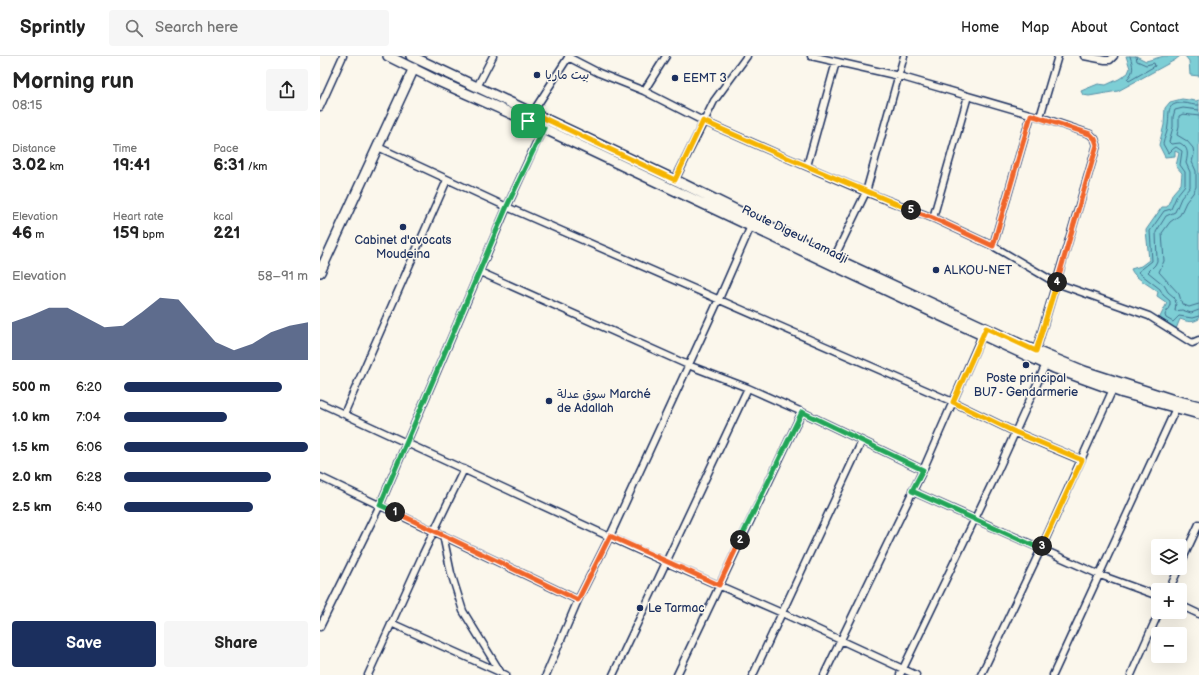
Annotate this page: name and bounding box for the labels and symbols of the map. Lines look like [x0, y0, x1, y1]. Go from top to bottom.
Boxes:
place label: بيت ماريا [545, 68, 589, 83]
marker: بيت ماريا [532, 70, 542, 80]
place label: EEMT 3 [683, 71, 727, 86]
marker: EEMT 3 [670, 73, 680, 83]
pin [511, 104, 545, 138]
pin: 5 [901, 200, 921, 220]
street label: Route Digeul Lamadji [739, 202, 851, 267]
marker: Cabinet d'avocats Moudeina [398, 222, 408, 232]
place label: Cabinet d'avocats Moudeina [355, 233, 452, 262]
place label: ALKOU-NET [944, 263, 1013, 278]
marker: ALKOU-NET [931, 265, 941, 275]
pin: 4 [1047, 272, 1067, 292]
marker: Poste principal BU7 - Gendarmerie [1021, 360, 1031, 370]
place label: Poste principal BU7 - Gendarmerie [974, 371, 1078, 400]
place label: سوق عدلة Marché de Adallah [557, 387, 651, 416]
marker: سوق عدلة Marché de Adallah [544, 396, 554, 406]
pin: 1 [385, 502, 405, 522]
pin: 2 [730, 530, 750, 550]
pin: 3 [1032, 536, 1052, 556]
place label: Le Tarmac [648, 601, 705, 616]
marker: Le Tarmac [635, 603, 645, 613]

